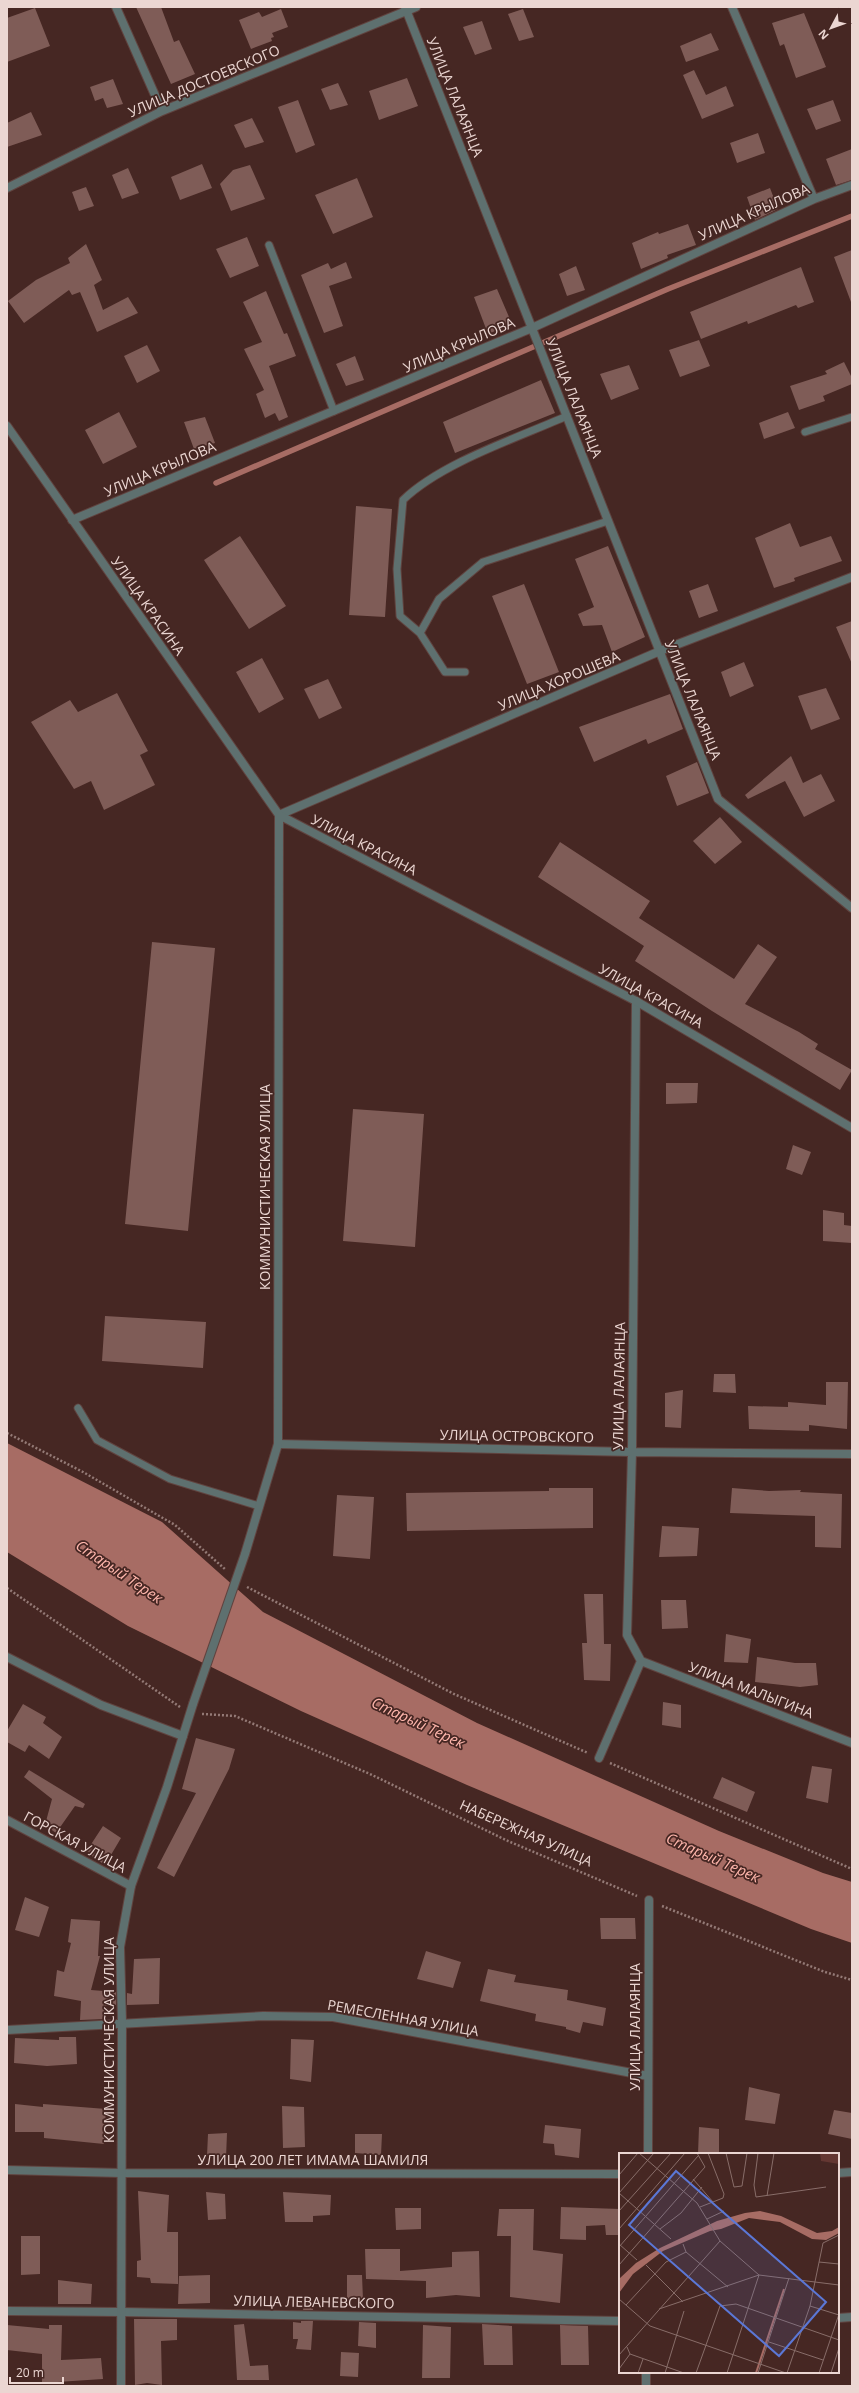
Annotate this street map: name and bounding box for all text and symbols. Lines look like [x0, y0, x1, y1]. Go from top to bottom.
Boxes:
north arrow [811, 8, 851, 48]
text: N [814, 27, 832, 43]
street label: УЛИЦА ЛАЛАЯНЦА [423, 34, 488, 160]
street label: УЛИЦА ДОСТОЕВСКОГО [125, 40, 283, 121]
street label: УЛИЦА КРЫЛОВА [695, 179, 812, 245]
street label: УЛИЦА КРЫЛОВА [400, 312, 518, 377]
street label: УЛИЦА ЛАЛАЯНЦА [542, 335, 607, 461]
street label: УЛИЦА КРЫЛОВА [101, 436, 219, 501]
street label: УЛИЦА КРАСИНА [107, 553, 190, 659]
street label: УЛИЦА ЛАЛАЯНЦА [661, 637, 726, 763]
street label: УЛИЦА ХОРОШЕВА [495, 646, 623, 715]
street label: УЛИЦА КРАСИНА [308, 810, 421, 880]
street label: УЛИЦА КРАСИНА [596, 959, 707, 1032]
street label: КОММУНИСТИЧЕСКАЯ УЛИЦА [255, 1084, 274, 1290]
street label: УЛИЦА ЛАЛАЯНЦА [608, 1322, 629, 1450]
street label: УЛИЦА ОСТРОВСКОГО [440, 1425, 594, 1446]
water label: Старый Терек [72, 1535, 168, 1608]
street label: УЛИЦА МАЛЫГИНА [686, 1657, 816, 1722]
water label: Старый Терек [369, 1692, 469, 1753]
street label: НАБЕРЕЖНАЯ УЛИЦА [457, 1795, 596, 1870]
street label: ГОРСКАЯ УЛИЦА [21, 1807, 130, 1877]
water label: Старый Терек [663, 1827, 764, 1887]
street label: КОММУНИСТИЧЕСКАЯ УЛИЦА [99, 1937, 118, 2143]
street label: УЛИЦА ЛАЛАЯНЦА [625, 1963, 644, 2091]
street label: РЕМЕСЛЕННАЯ УЛИЦА [326, 1995, 480, 2040]
street label: УЛИЦА 200 ЛЕТ ИМАМА ШАМИЛЯ [198, 2150, 428, 2169]
inset map [619, 2153, 839, 2373]
street label: УЛИЦА ЛЕВАНЕВСКОГО [233, 2291, 395, 2312]
scale bar [10, 2359, 63, 2385]
text: 20 m [16, 2364, 44, 2381]

